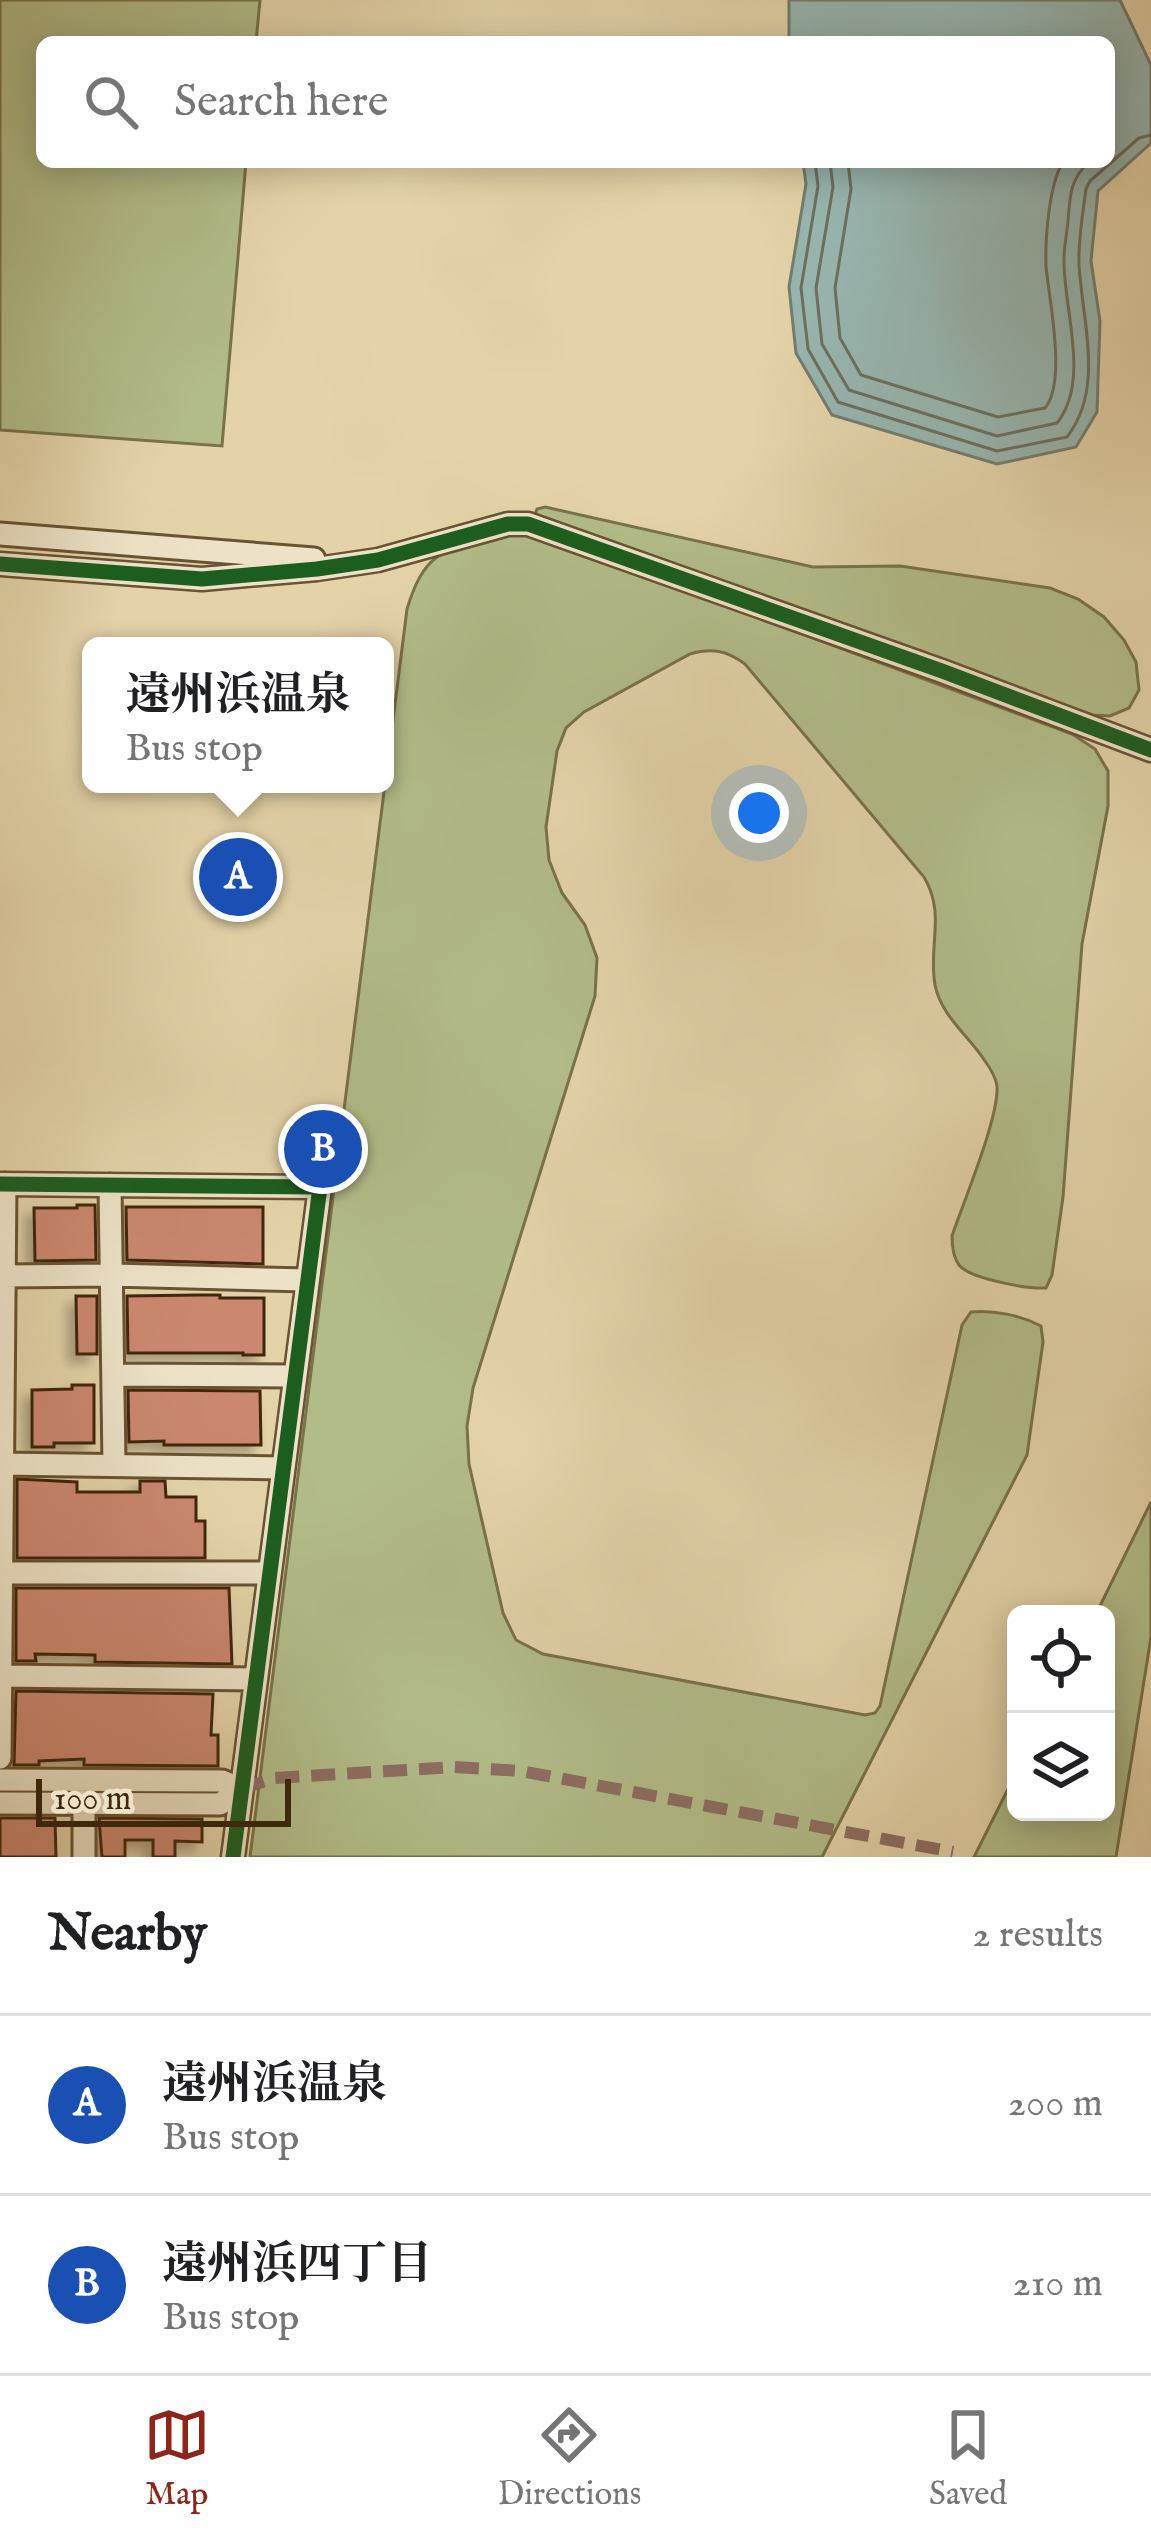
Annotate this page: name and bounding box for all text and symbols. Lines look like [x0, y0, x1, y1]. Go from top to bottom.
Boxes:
search box [36, 36, 1115, 168]
icon: search [78, 69, 144, 135]
text: Search here [174, 74, 388, 131]
popup [82, 637, 394, 793]
text: 遠州浜温泉 [125, 668, 351, 725]
text: Bus stop [125, 725, 263, 774]
your location [729, 783, 789, 843]
pin: A [199, 832, 277, 922]
pin: B [284, 1104, 362, 1194]
map controls [1007, 1605, 1115, 1821]
button: locate [1007, 1605, 1115, 1713]
button: layers [1007, 1713, 1115, 1821]
scale bar [36, 1773, 291, 1826]
text: 100 m [54, 1779, 131, 1821]
text: Nearby [48, 1903, 207, 1968]
text: 2 results [972, 1911, 1103, 1960]
text: 遠州浜温泉 [162, 2057, 387, 2114]
text: A [74, 2080, 100, 2129]
text: 200 m [1008, 2080, 1103, 2129]
text: Bus stop [162, 2114, 299, 2163]
text: 遠州浜四丁目 [162, 2237, 432, 2294]
text: B [74, 2260, 100, 2309]
text: 210 m [1013, 2260, 1103, 2309]
text: Bus stop [162, 2294, 299, 2343]
tab: Map [144, 2402, 210, 2516]
tab: Directions [498, 2402, 641, 2516]
tab: Saved [929, 2402, 1007, 2516]

